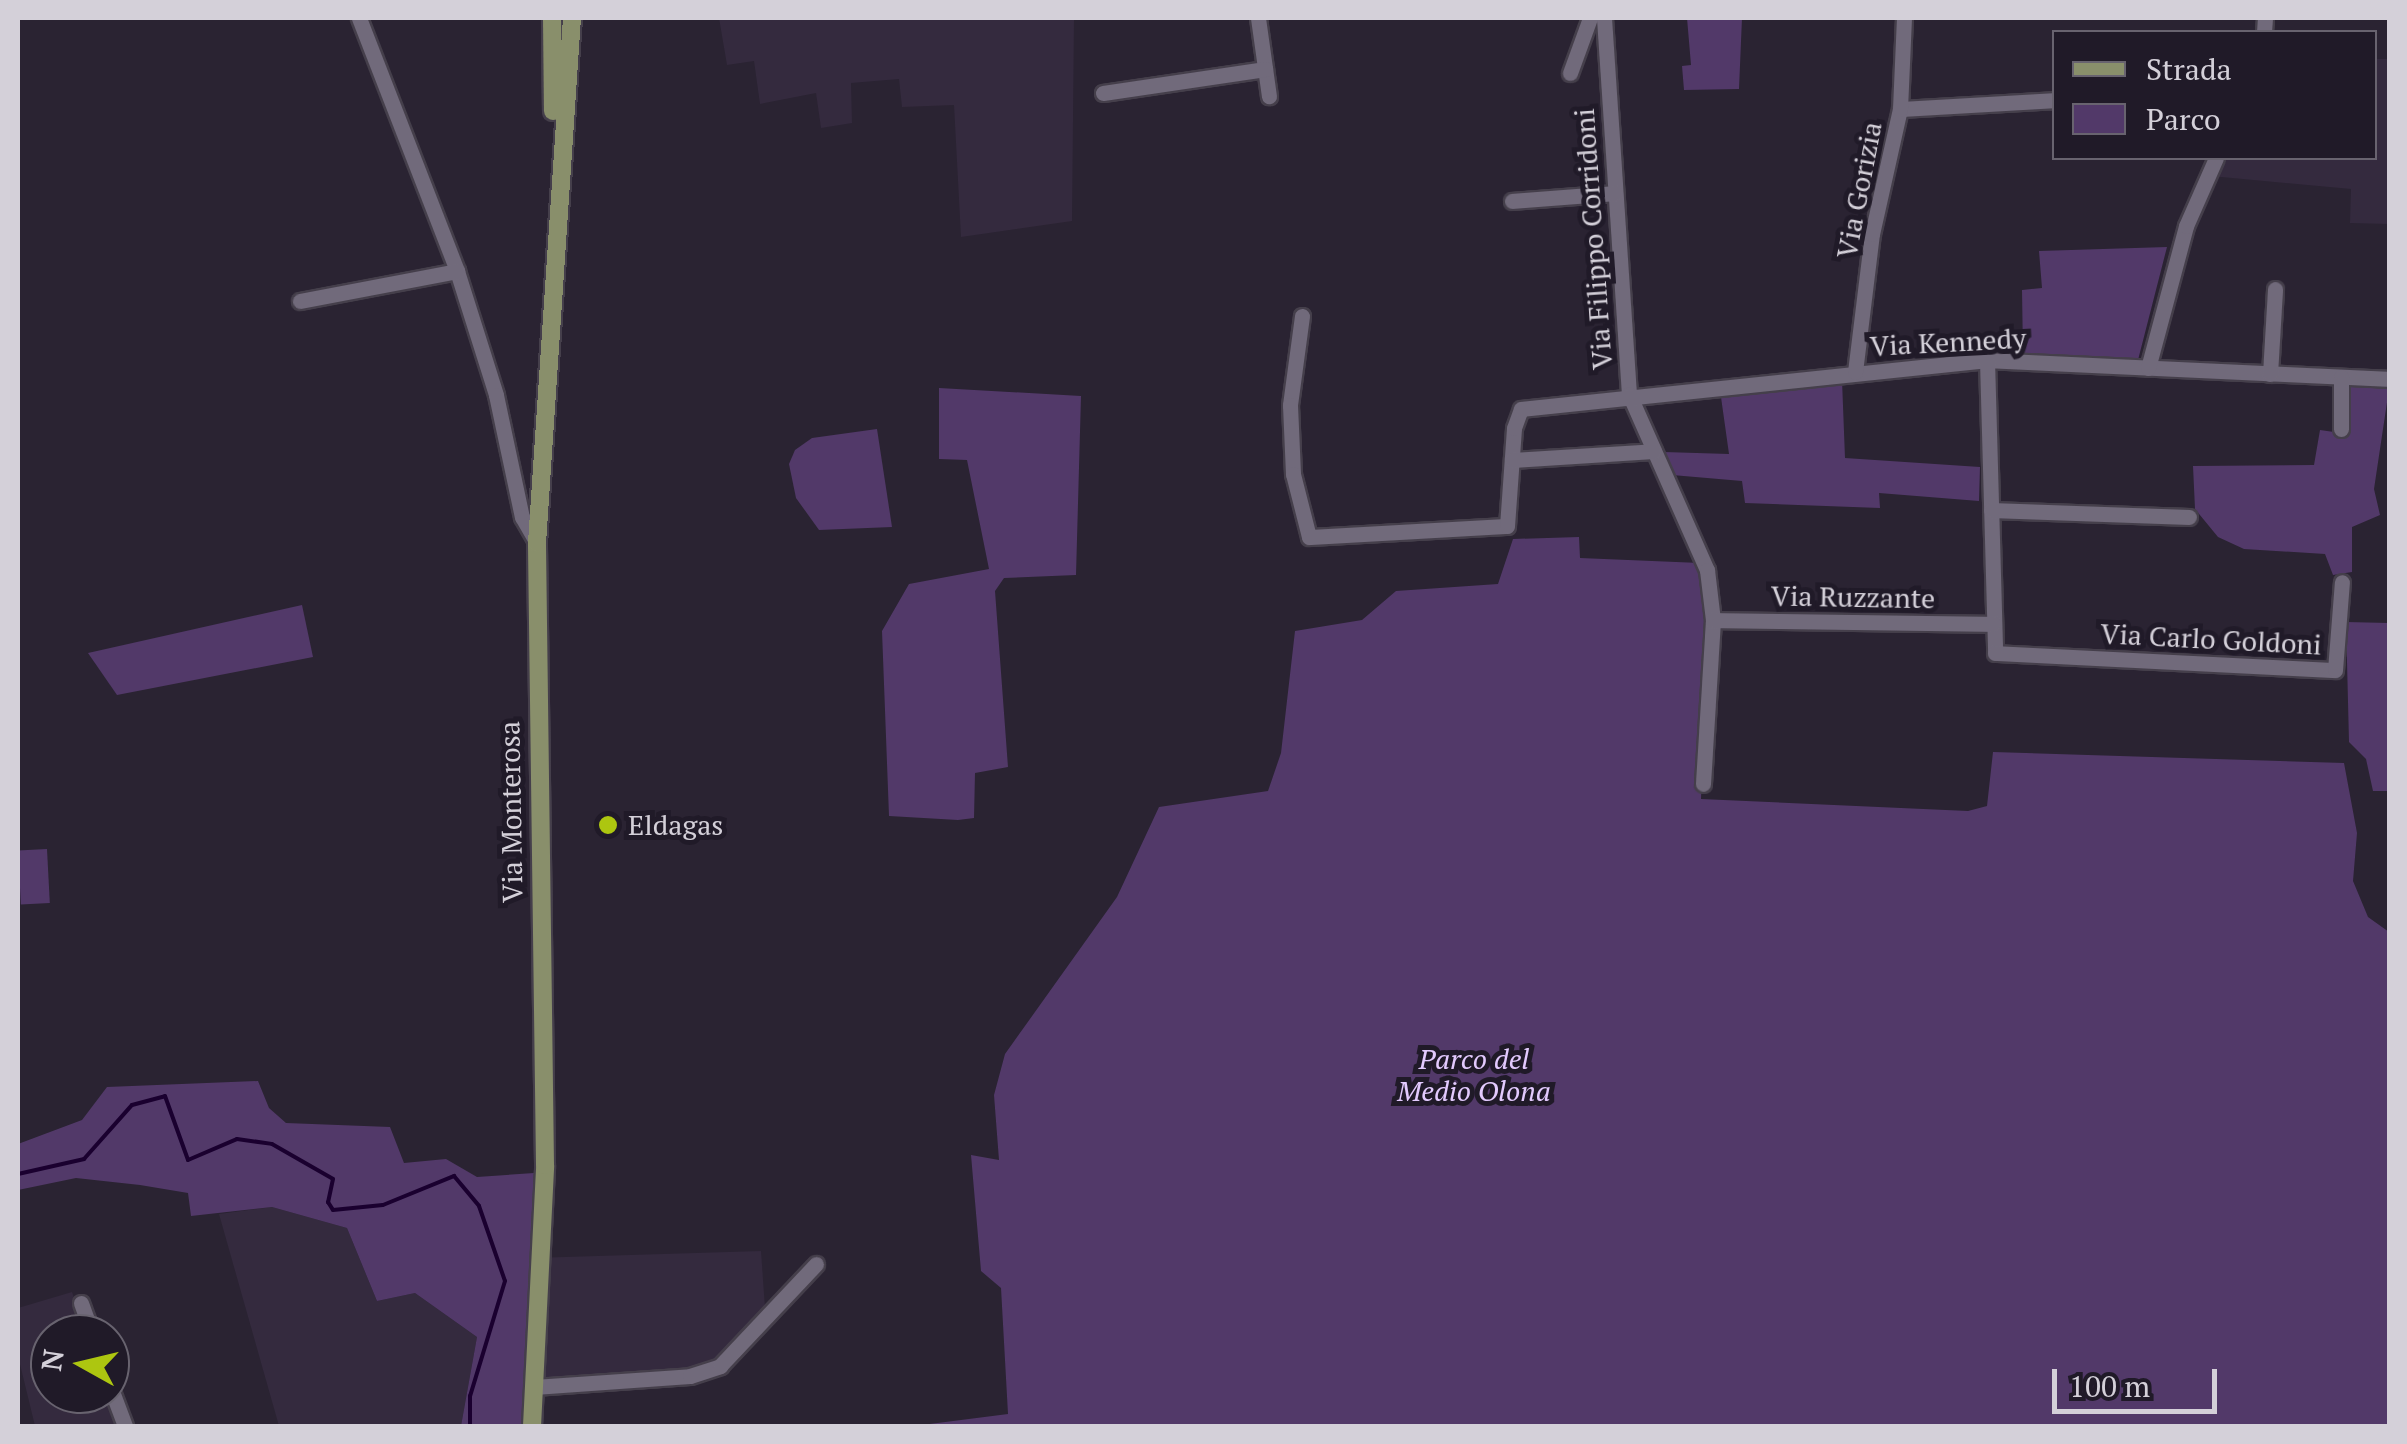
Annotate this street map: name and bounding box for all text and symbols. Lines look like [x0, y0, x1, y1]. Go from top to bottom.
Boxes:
legend [2052, 30, 2377, 160]
text: Strada [2146, 49, 2232, 89]
text: Parco [2146, 99, 2221, 139]
street label: Via Filippo Corridoni [1567, 107, 1619, 371]
street label: Via Gorizia [1829, 119, 1889, 261]
street label: Via Kennedy [1869, 321, 2027, 363]
street label: Via Ruzzante [1771, 579, 1935, 615]
street label: Via Carlo Goldoni [2100, 616, 2322, 662]
street label: Via Monterosa [493, 721, 529, 903]
place label: Eldagas [628, 808, 723, 842]
marker: Eldagas [597, 814, 619, 836]
park label: Parco del Medio Olona [1397, 1042, 1551, 1108]
north arrow [30, 1314, 130, 1414]
text: N [32, 1347, 72, 1373]
scale bar [2057, 1349, 2222, 1411]
text: 100 m [2069, 1366, 2150, 1406]

